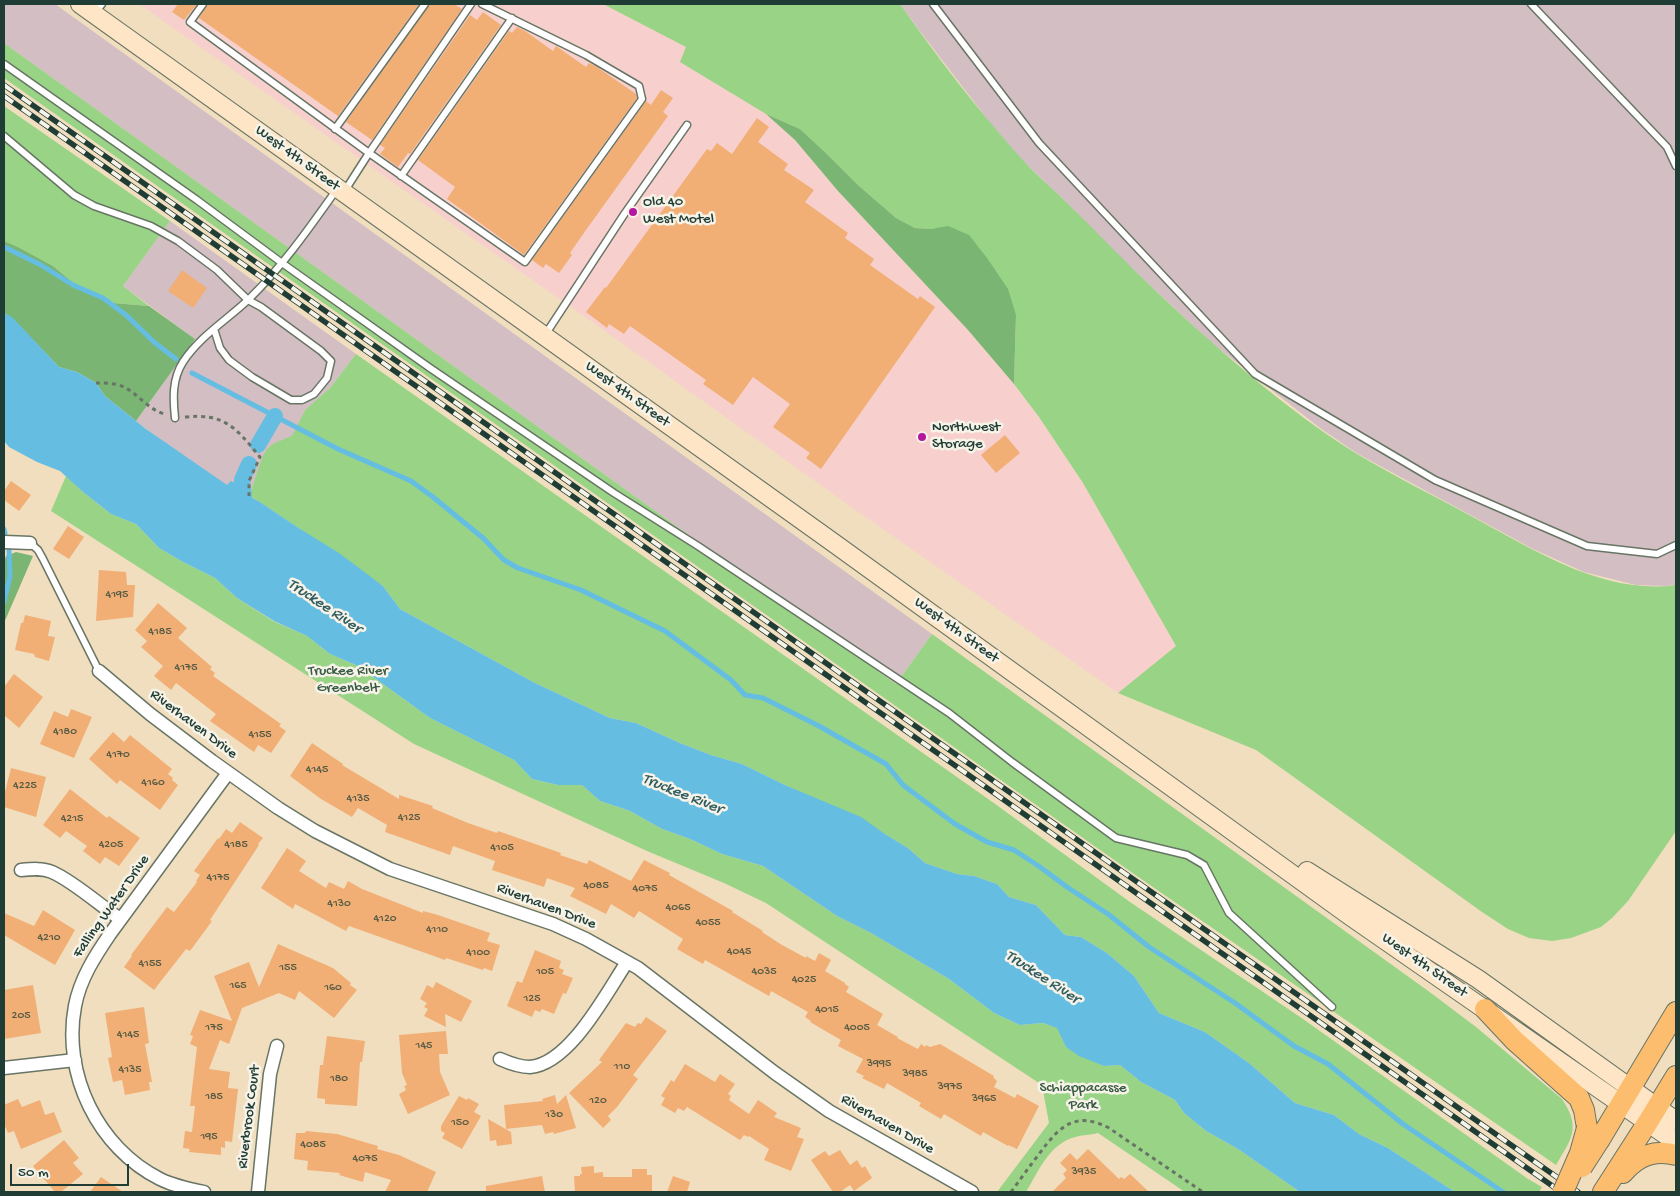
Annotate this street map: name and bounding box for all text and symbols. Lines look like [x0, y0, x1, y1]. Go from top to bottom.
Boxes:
street label: West 4th Street [251, 122, 343, 196]
place label: Old 40 West Motel [643, 194, 714, 229]
marker: Old 40 West Motel [627, 206, 639, 218]
street label: West 4th Street [581, 358, 673, 432]
place label: Northwest Storage [932, 419, 1000, 454]
marker: Northwest Storage [916, 431, 928, 443]
water label: Truckee River [283, 575, 365, 639]
house number: 4195 [106, 588, 128, 602]
street label: West 4th Street [910, 594, 1002, 668]
house number: 4185 [148, 625, 172, 639]
house number: 4175 [174, 661, 198, 675]
park label: Truckee River Greenbelt [308, 663, 388, 698]
street label: Riverhaven Drive [146, 686, 240, 764]
house number: 4180 [53, 725, 77, 739]
house number: 4155 [248, 728, 272, 742]
house number: 4170 [106, 748, 130, 762]
house number: 4145 [306, 763, 328, 777]
water label: Truckee River [639, 770, 725, 820]
house number: 4160 [141, 776, 165, 790]
house number: 4225 [13, 779, 37, 793]
house number: 4135 [346, 792, 370, 806]
house number: 4125 [398, 811, 420, 825]
house number: 4215 [61, 812, 83, 826]
house number: 4205 [99, 838, 123, 852]
house number: 4185 [224, 838, 248, 852]
house number: 4105 [490, 841, 514, 855]
street label: Falling Water Drive [70, 852, 154, 962]
house number: 4175 [206, 871, 230, 885]
house number: 4085 [583, 879, 609, 893]
street label: Riverhaven Drive [494, 880, 598, 934]
house number: 4075 [632, 882, 658, 896]
house number: 4130 [327, 897, 351, 911]
house number: 4065 [666, 901, 690, 915]
house number: 4120 [373, 912, 397, 926]
house number: 4055 [695, 916, 721, 930]
house number: 4110 [426, 923, 448, 937]
street label: West 4th Street [1378, 930, 1470, 1002]
house number: 4210 [37, 931, 61, 945]
house number: 4045 [727, 945, 751, 959]
house number: 4100 [466, 946, 490, 960]
water label: Truckee River [1001, 947, 1083, 1009]
house number: 4155 [138, 957, 162, 971]
house number: 155 [279, 961, 297, 975]
house number: 105 [536, 965, 554, 979]
house number: 4035 [751, 965, 777, 979]
house number: 4025 [792, 973, 816, 987]
house number: 165 [229, 979, 247, 993]
house number: 160 [324, 981, 342, 995]
house number: 125 [523, 992, 541, 1006]
house number: 4015 [815, 1003, 839, 1017]
house number: 205 [11, 1009, 31, 1023]
house number: 175 [205, 1021, 223, 1035]
house number: 4005 [844, 1021, 870, 1035]
house number: 4145 [117, 1028, 139, 1042]
house number: 145 [416, 1039, 432, 1053]
house number: 3995 [867, 1057, 891, 1071]
house number: 110 [614, 1060, 630, 1074]
house number: 4135 [118, 1063, 142, 1077]
street label: Riverbrook Court [235, 1064, 265, 1170]
house number: 3985 [902, 1067, 928, 1081]
house number: 180 [330, 1072, 348, 1086]
house number: 3975 [938, 1080, 962, 1094]
park label: Schiappacasse Park [1040, 1080, 1126, 1115]
house number: 185 [205, 1090, 223, 1104]
street label: Riverhaven Drive [837, 1091, 937, 1159]
house number: 3965 [972, 1092, 996, 1106]
house number: 120 [589, 1094, 607, 1108]
house number: 130 [545, 1108, 563, 1122]
house number: 150 [451, 1116, 469, 1130]
house number: 195 [200, 1130, 218, 1144]
house number: 4085 [300, 1138, 326, 1152]
house number: 4075 [352, 1152, 378, 1166]
scale bar [12, 1154, 131, 1186]
text: 50 m [18, 1164, 49, 1182]
house number: 3935 [1072, 1165, 1096, 1179]

